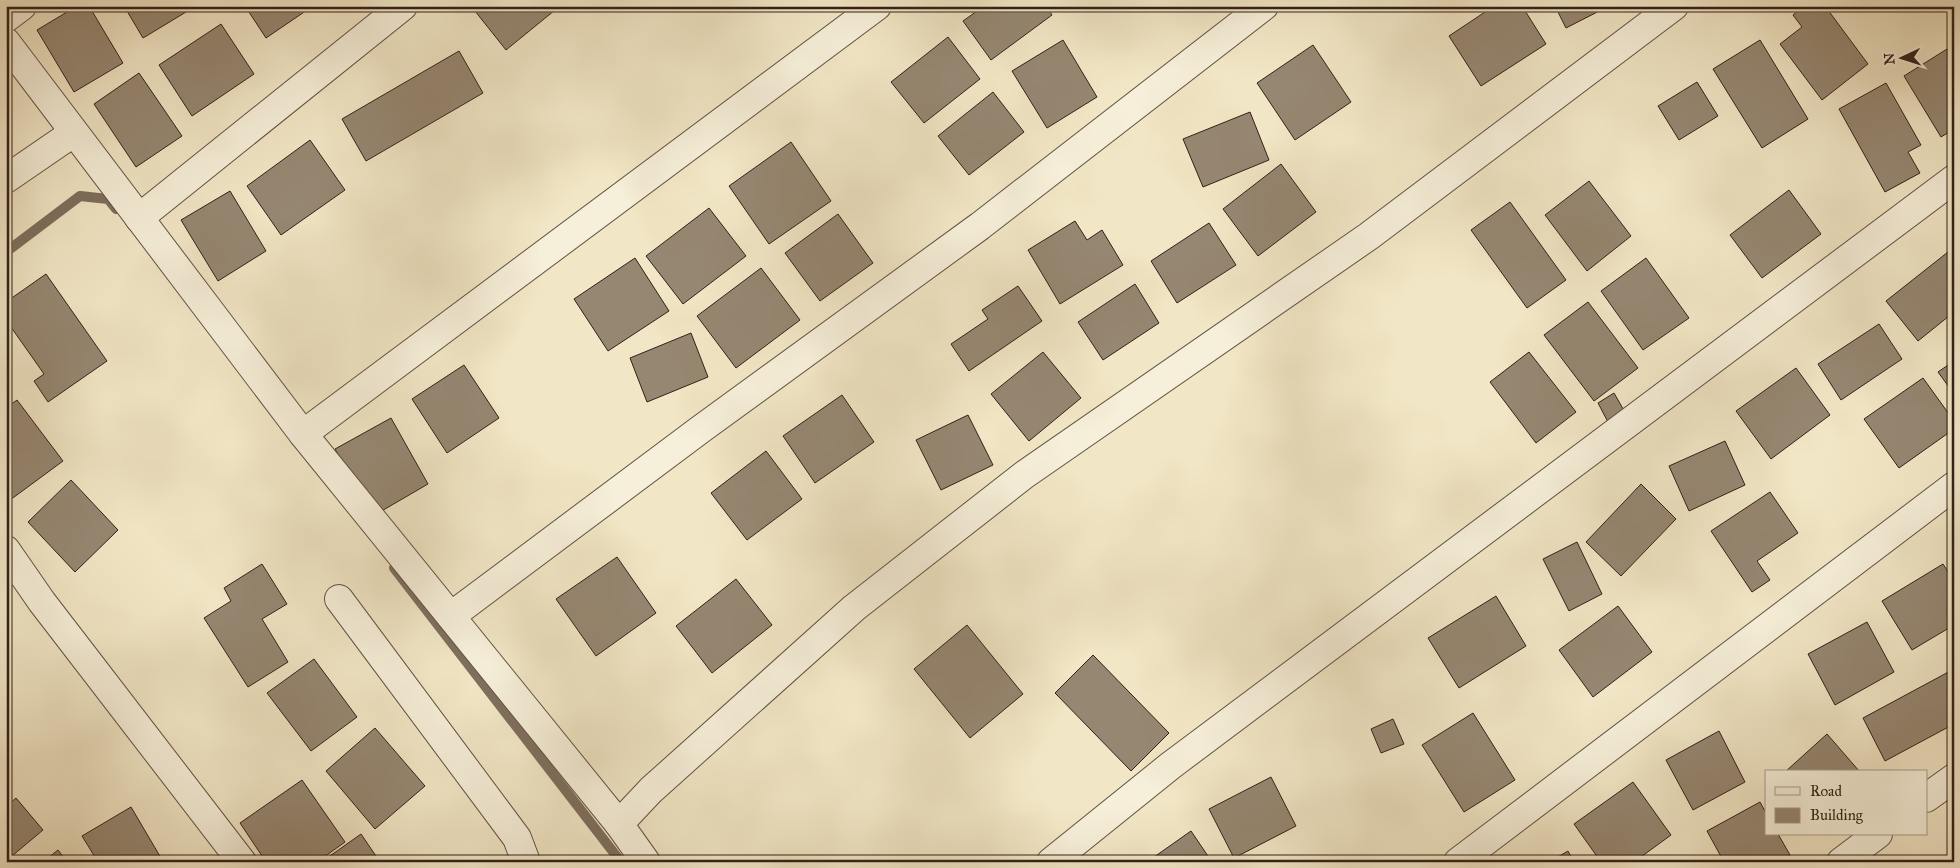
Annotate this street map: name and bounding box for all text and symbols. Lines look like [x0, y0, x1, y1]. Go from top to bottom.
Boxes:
north arrow [1878, 32, 1928, 82]
text: N [1881, 52, 1898, 65]
legend [1765, 770, 1928, 836]
text: Road [1810, 782, 1842, 800]
text: Building [1810, 806, 1864, 824]

